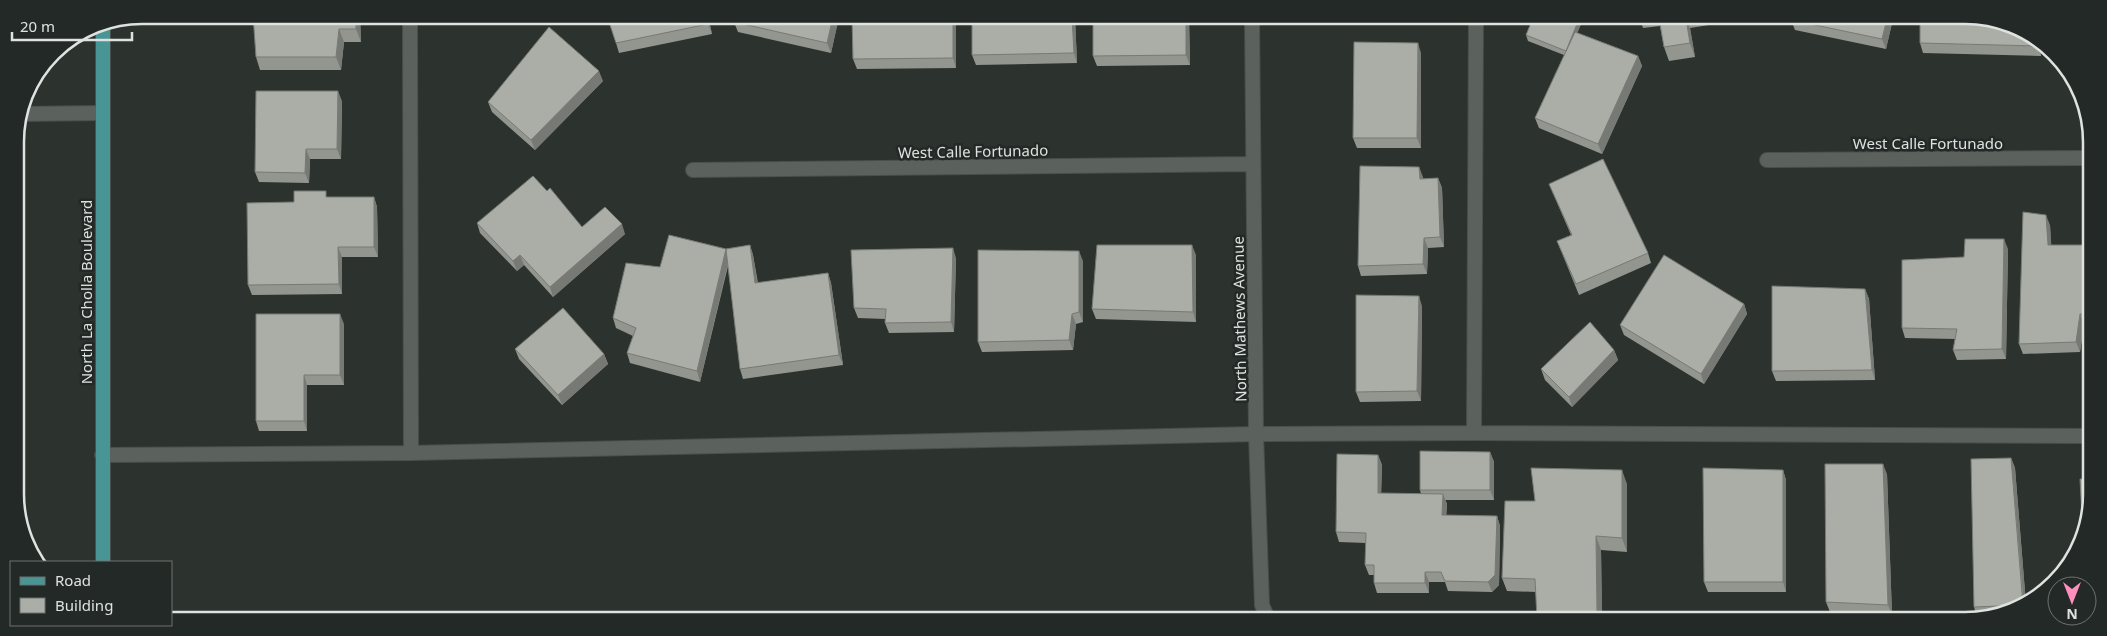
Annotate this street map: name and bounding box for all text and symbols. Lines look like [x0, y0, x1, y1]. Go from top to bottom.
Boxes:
scale bar [12, 10, 132, 42]
text: 20 m [20, 16, 55, 36]
street label: West Calle Fortunado [1853, 133, 2003, 153]
street label: West Calle Fortunado [898, 140, 1048, 162]
street label: North La Cholla Boulevard [76, 200, 96, 384]
street label: North Mathews Avenue [1228, 236, 1250, 402]
legend [10, 561, 172, 626]
text: Road [55, 570, 91, 590]
north arrow [2047, 576, 2097, 626]
text: Building [55, 595, 113, 615]
text: N [2066, 605, 2078, 624]

